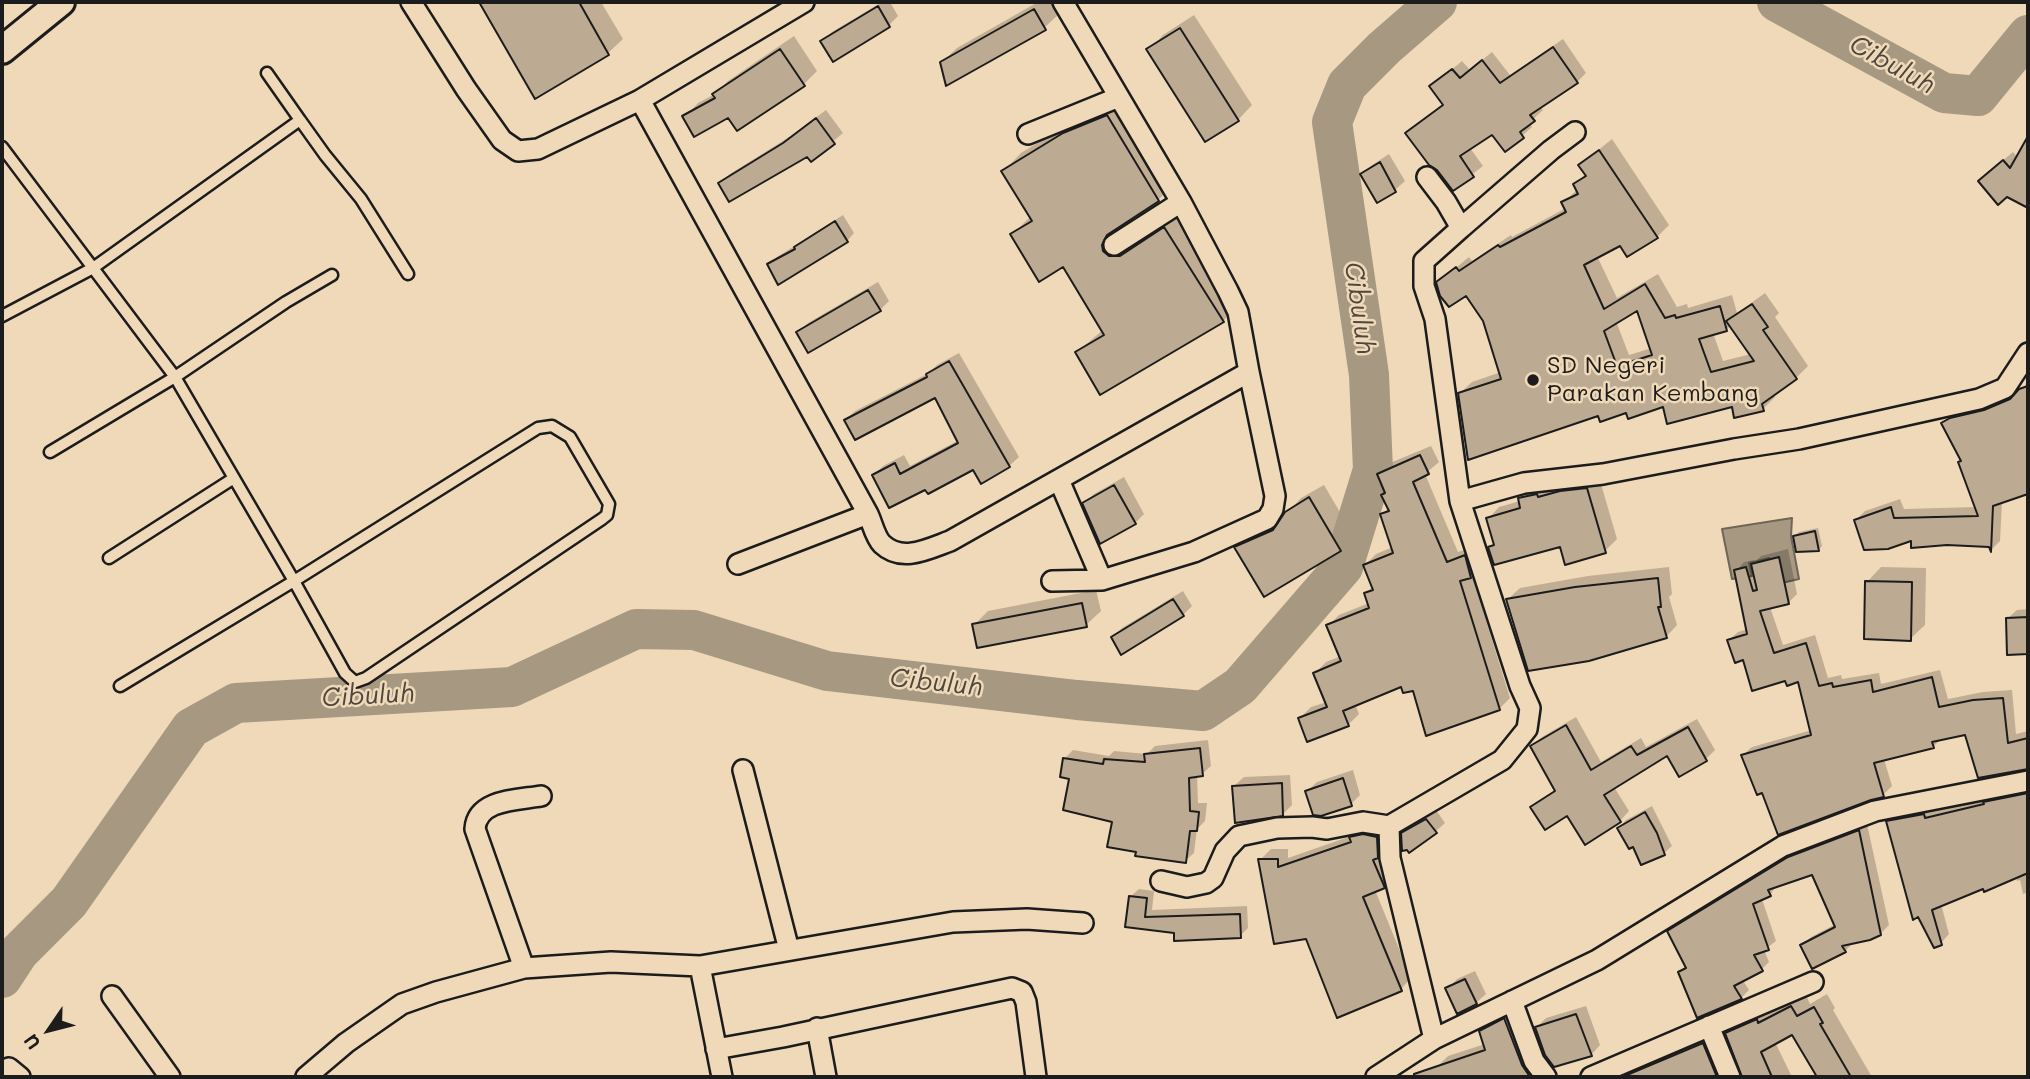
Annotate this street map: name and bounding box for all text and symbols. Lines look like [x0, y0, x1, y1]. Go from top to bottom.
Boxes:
water label: Cibuluh [1844, 29, 1940, 101]
water label: Cibuluh [1337, 260, 1381, 356]
place label: SD Negeri Parakan Kembang [1547, 352, 1758, 408]
marker: SD Negeri Parakan Kembang [1525, 372, 1541, 388]
water label: Cibuluh [888, 663, 984, 703]
water label: Cibuluh [321, 678, 415, 714]
north arrow [14, 995, 84, 1065]
text: U [17, 1030, 45, 1055]

